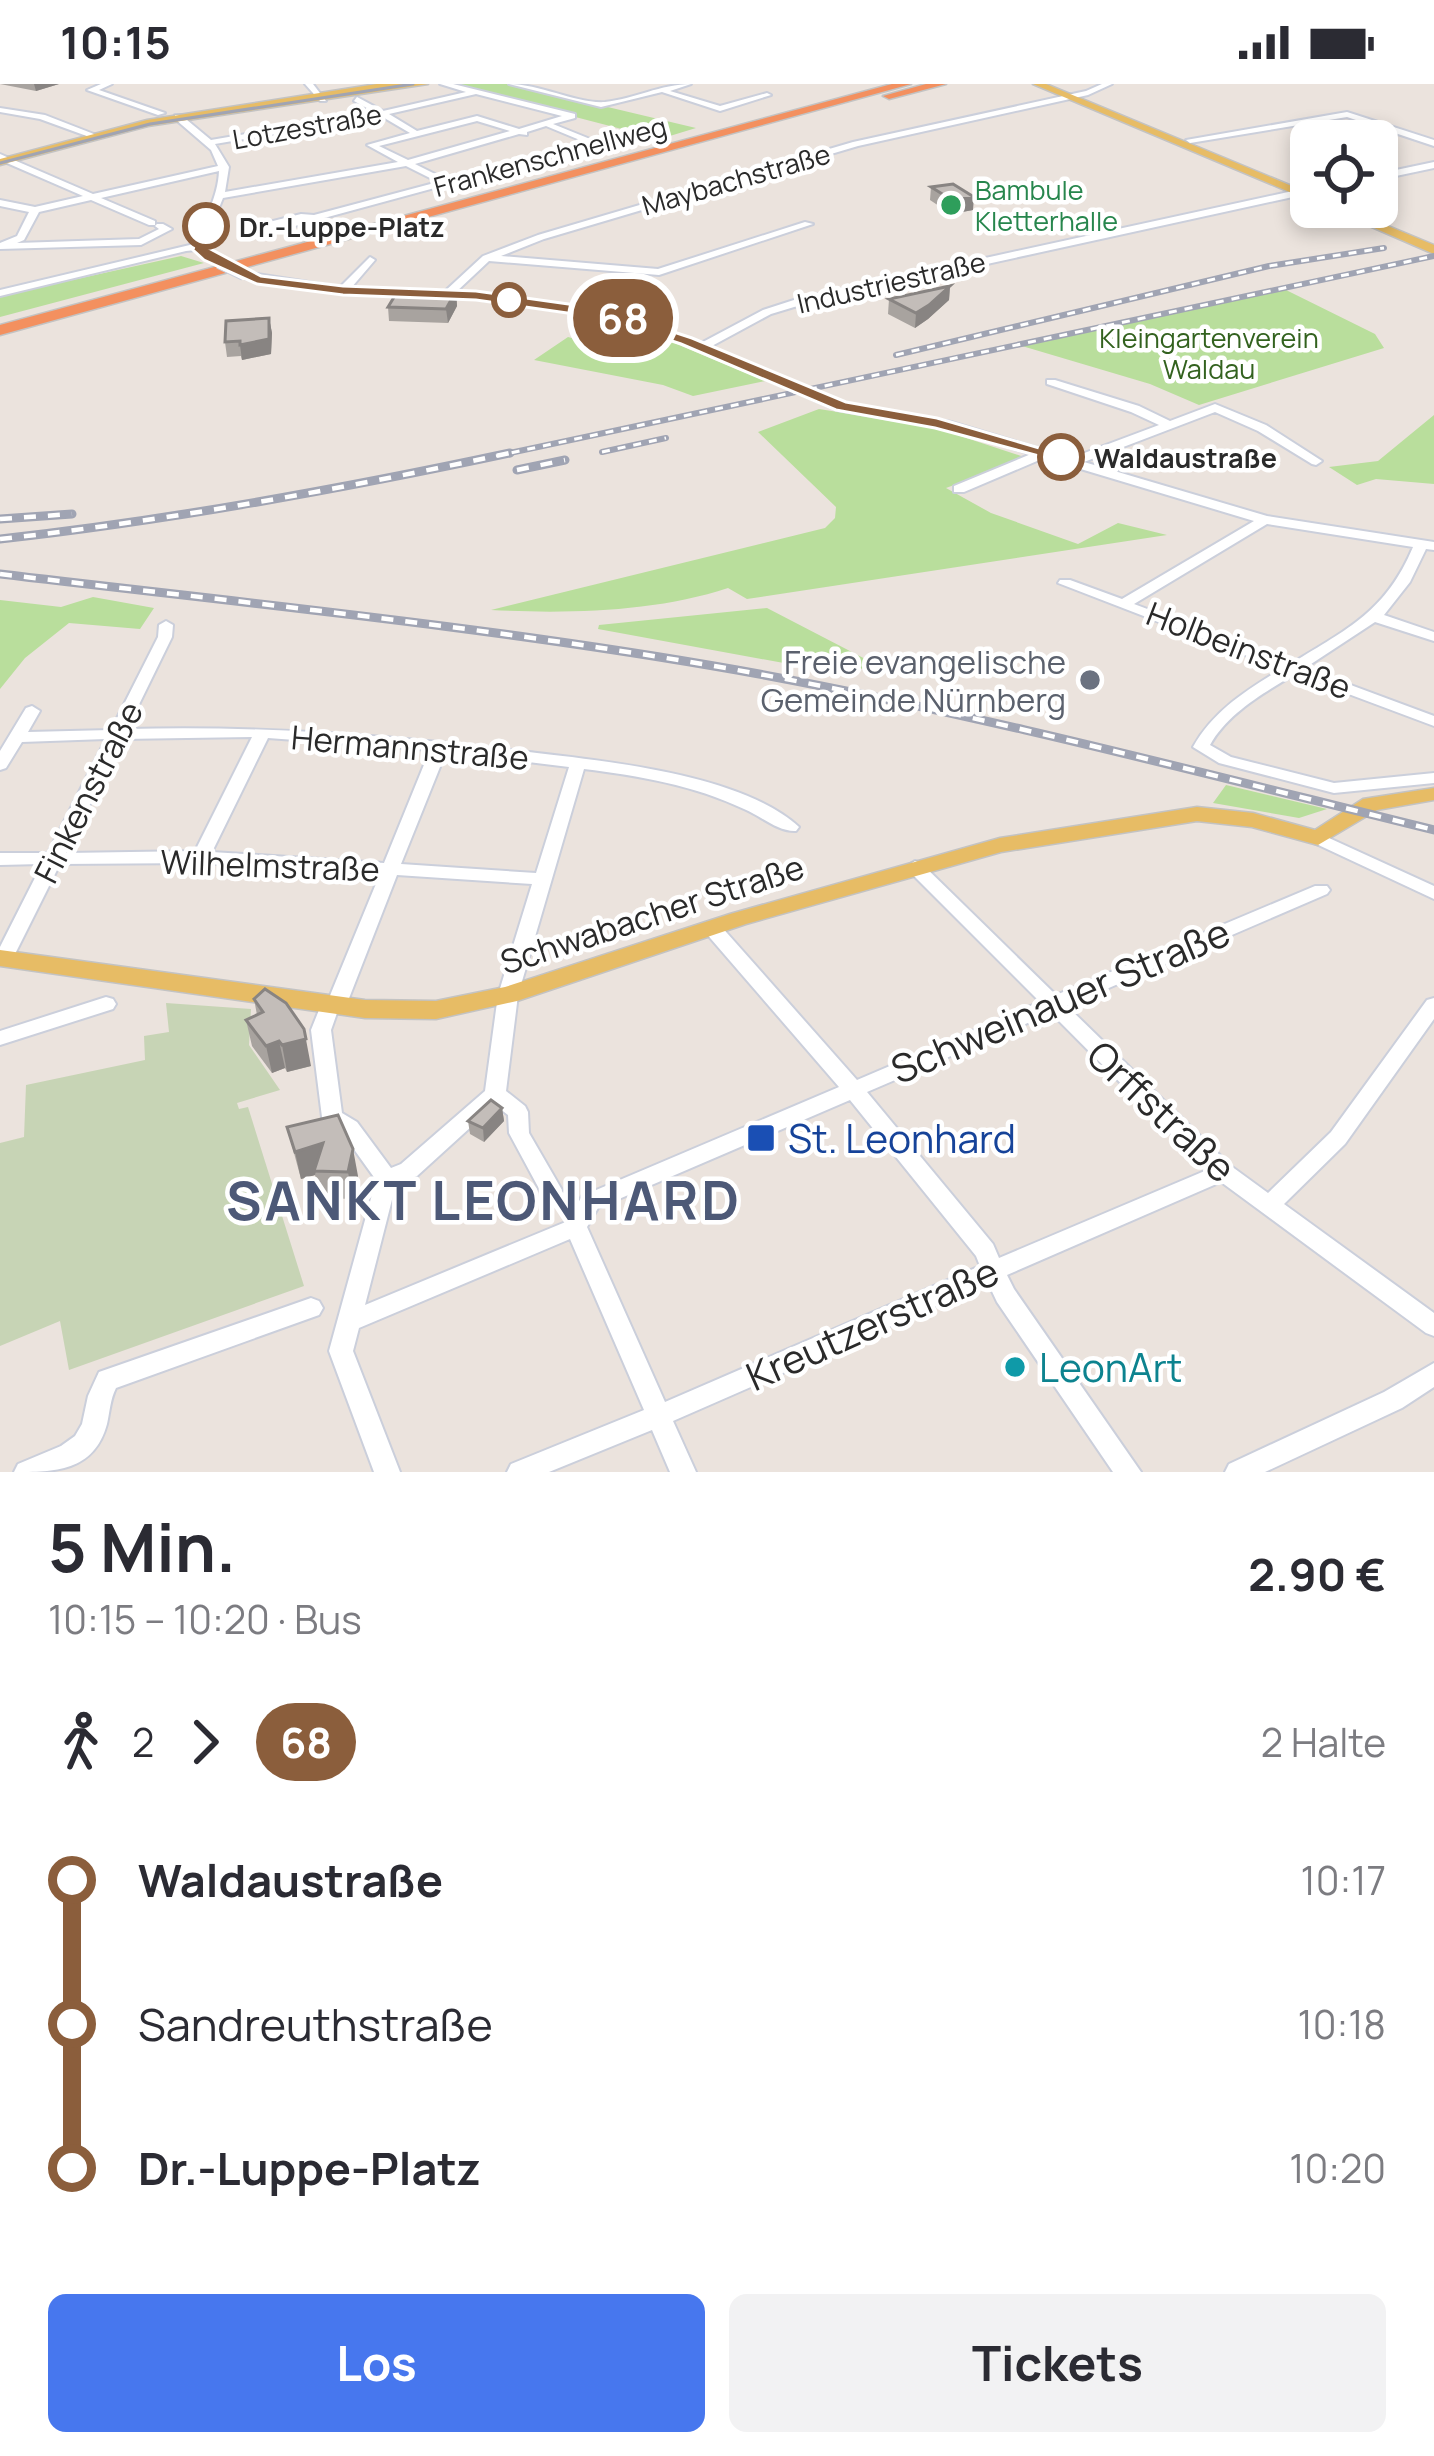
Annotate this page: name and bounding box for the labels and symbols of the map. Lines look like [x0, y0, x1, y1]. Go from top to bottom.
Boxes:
street label: Lotzestraße [230, 95, 384, 157]
street label: Frankenschnellweg [429, 107, 671, 205]
street label: Maybachstraße [638, 134, 834, 224]
place label: Bambule Kletterhalle [975, 171, 1118, 239]
marker: Bambule Kletterhalle [938, 192, 964, 218]
marker: Dr.-Luppe-Platz [184, 204, 228, 248]
place label: Dr.-Luppe-Platz [239, 208, 445, 245]
street label: Industriestraße [793, 242, 989, 322]
line badge: 68 [569, 279, 677, 357]
unlabelled marker [493, 284, 525, 316]
park label: Kleingartenverein Waldau [1099, 319, 1319, 387]
marker: Waldaustraße [1039, 435, 1083, 479]
place label: Waldaustraße [1094, 439, 1277, 476]
street label: Holbeinstraße [1141, 590, 1357, 710]
place label: Freie evangelische Gemeinde Nürnberg [761, 639, 1066, 722]
marker: Freie evangelische Gemeinde Nürnberg [1077, 667, 1103, 693]
street label: Finkenstraße [23, 694, 153, 890]
street label: Hermannstraße [289, 714, 531, 780]
street label: Wilhelmstraße [160, 839, 380, 891]
street label: Schwabacher Straße [495, 844, 809, 984]
street label: Schweinauer Straße [882, 904, 1238, 1096]
street label: Orffstraße [1076, 1028, 1248, 1194]
place label: St. Leonhard [788, 1111, 1016, 1165]
marker: St. Leonhard [745, 1122, 777, 1154]
district label: SANKT LEONHARD [226, 1162, 742, 1236]
street label: Kreutzerstraße [737, 1243, 1007, 1403]
place label: LeonArt [1039, 1340, 1182, 1394]
marker: LeonArt [1002, 1354, 1028, 1380]

